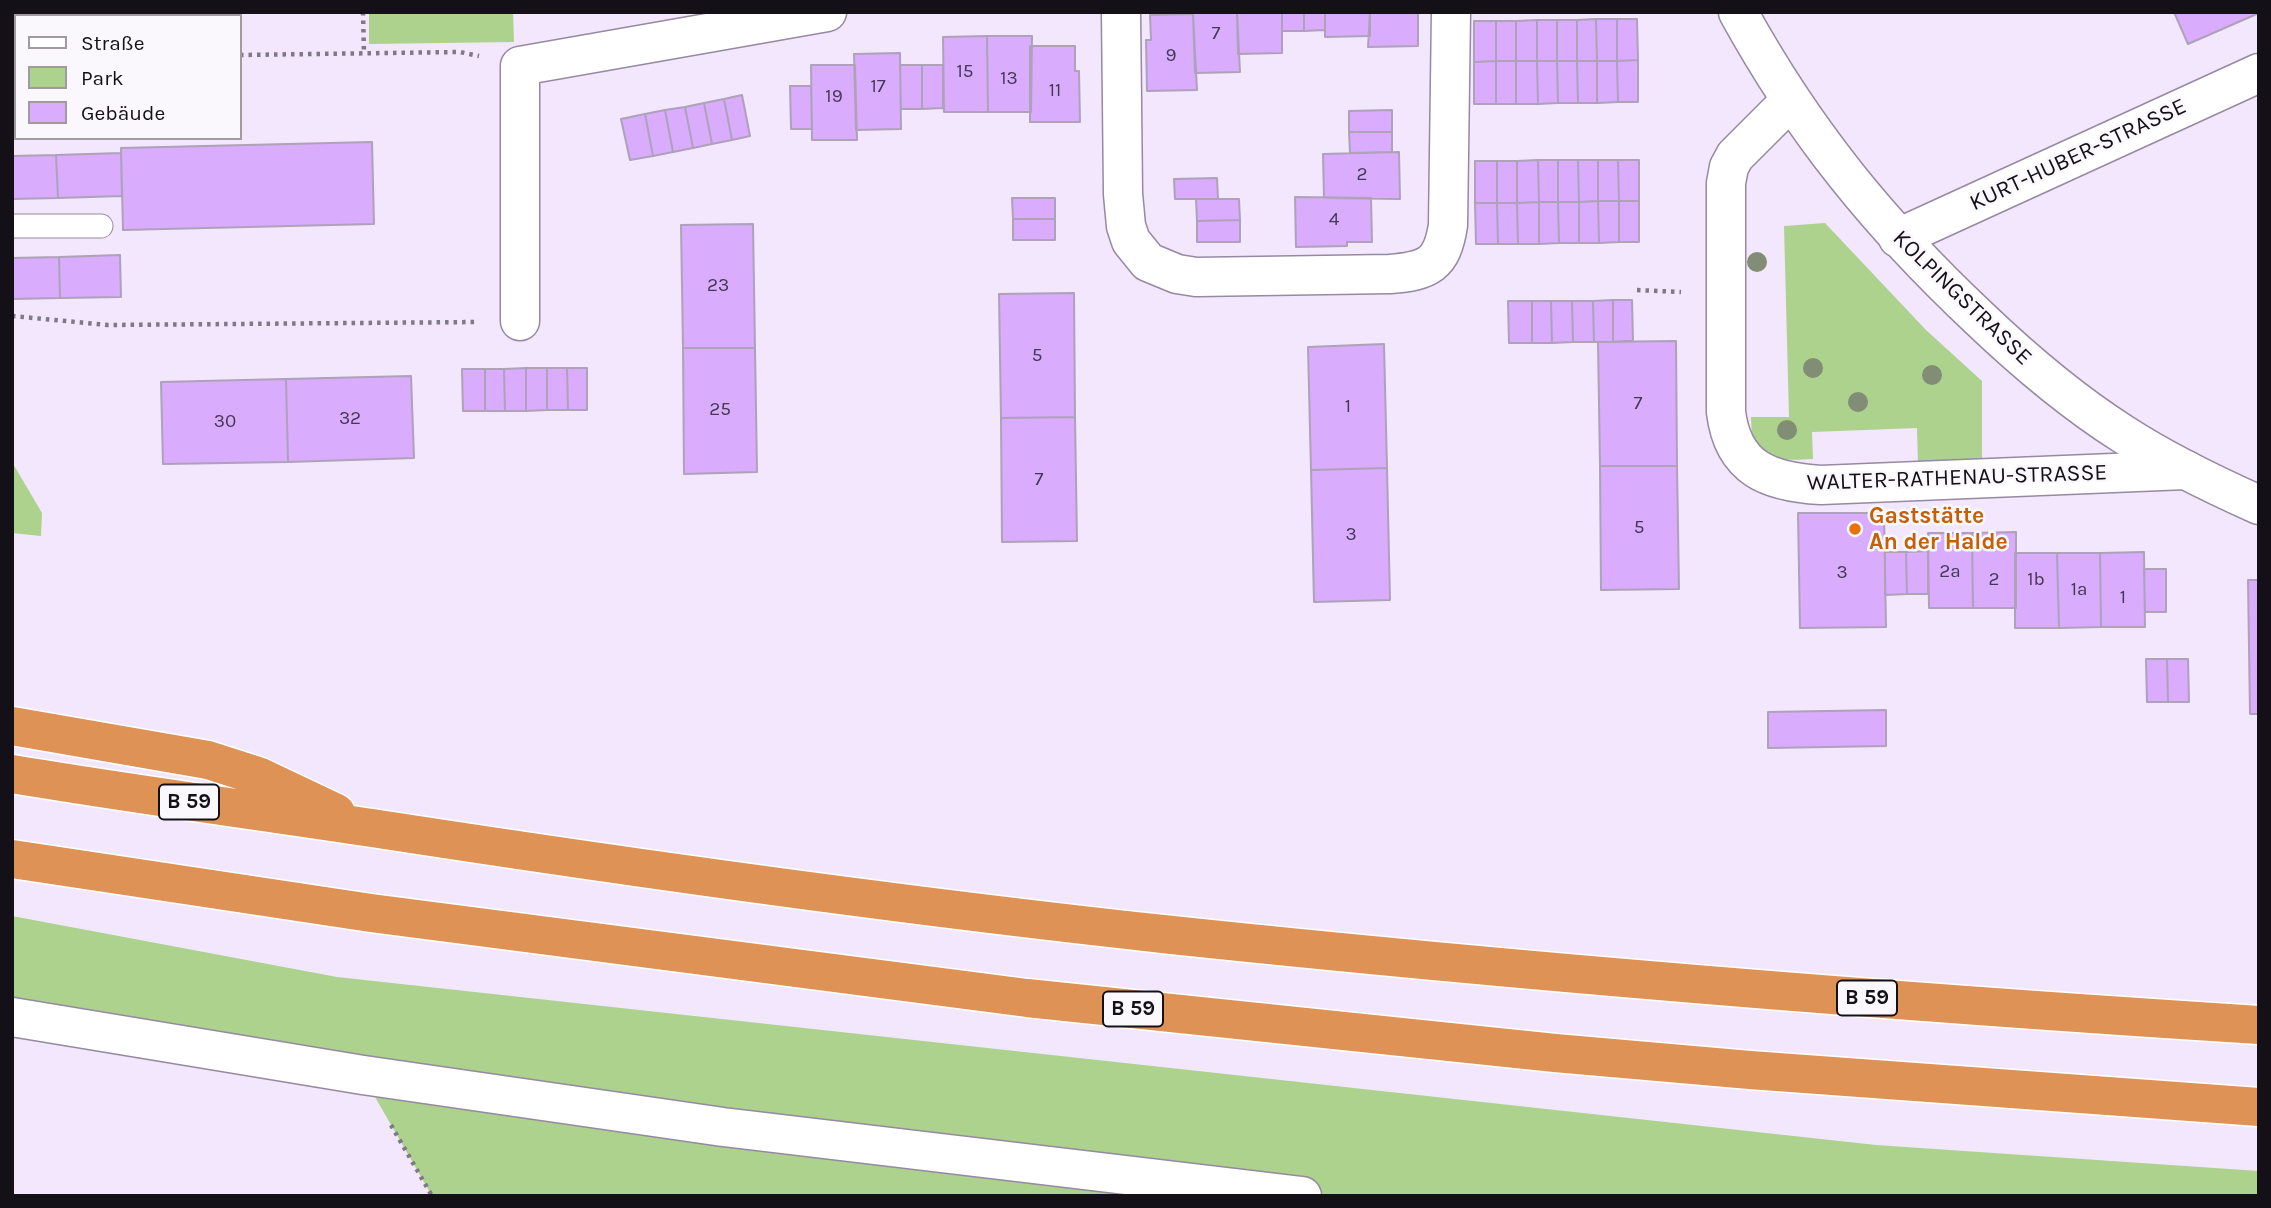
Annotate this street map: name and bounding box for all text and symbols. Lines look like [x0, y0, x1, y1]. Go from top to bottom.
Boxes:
legend [14, 14, 242, 140]
house number: 7 [1212, 23, 1220, 45]
text: Straße [81, 31, 144, 55]
house number: 9 [1165, 45, 1177, 67]
house number: 15 [956, 61, 974, 83]
text: Park [81, 66, 124, 90]
house number: 13 [1000, 68, 1018, 90]
house number: 17 [870, 76, 886, 98]
house number: 11 [1049, 80, 1061, 102]
house number: 19 [825, 86, 843, 108]
street label: KURT-HUBER-STRASSE [1965, 93, 2191, 217]
text: Gebäude [81, 101, 165, 125]
house number: 2 [1356, 164, 1368, 186]
house number: 4 [1329, 209, 1339, 231]
street label: KOLPINGSTRASSE [1887, 225, 2037, 371]
house number: 23 [707, 275, 729, 297]
house number: 5 [1032, 345, 1042, 367]
house number: 7 [1634, 393, 1642, 415]
house number: 1 [1345, 396, 1351, 418]
house number: 25 [709, 399, 731, 421]
house number: 32 [339, 408, 361, 430]
house number: 30 [214, 411, 236, 433]
street label: WALTER-RATHENAU-STRASSE [1806, 459, 2108, 497]
house number: 7 [1035, 469, 1043, 491]
place label: Gaststätte An der Halde [1869, 502, 2008, 556]
house number: 5 [1634, 517, 1644, 539]
marker: Gaststätte An der Halde [1847, 521, 1863, 537]
house number: 3 [1345, 524, 1357, 546]
house number: 2a [1939, 561, 1961, 583]
house number: 3 [1836, 562, 1848, 584]
house number: 2 [1988, 569, 2000, 591]
house number: 1b [2027, 569, 2045, 591]
house number: 1a [2071, 579, 2087, 601]
house number: 1 [2120, 587, 2126, 609]
road number: B 59 [159, 784, 219, 820]
road number: B 59 [1837, 981, 1897, 1016]
road number: B 59 [1103, 992, 1163, 1026]

